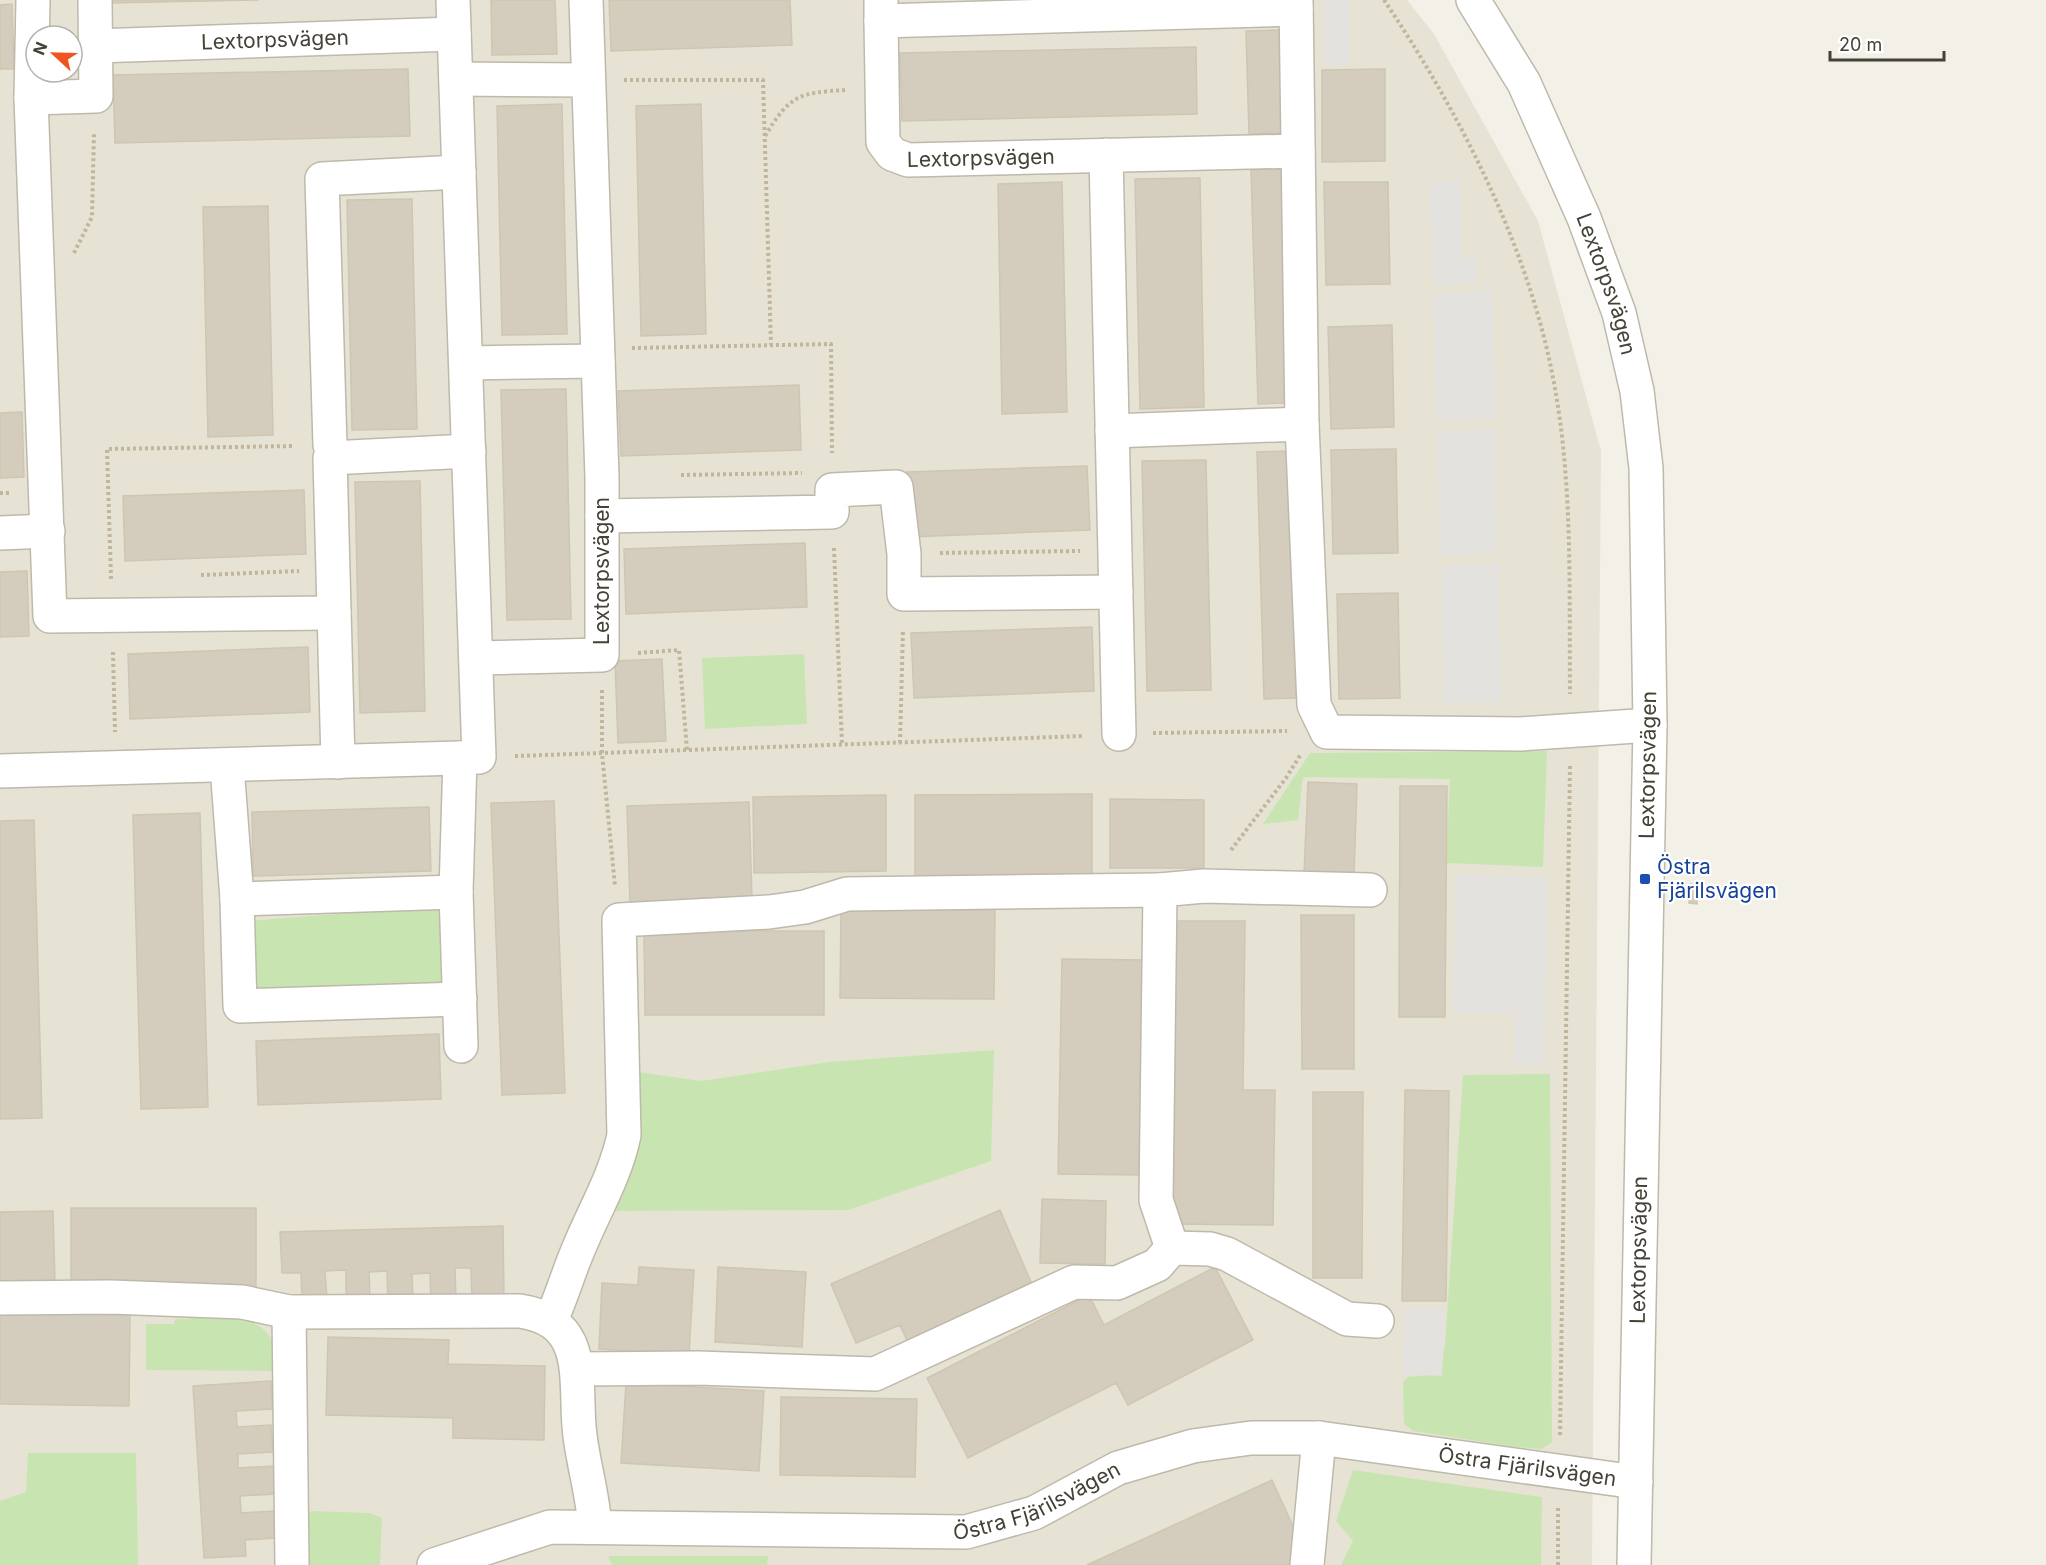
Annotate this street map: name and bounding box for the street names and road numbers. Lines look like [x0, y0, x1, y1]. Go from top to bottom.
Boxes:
street label: Lextorpsvägen [200, 25, 349, 54]
street label: Lextorpsvägen [907, 144, 1055, 172]
street label: Lextorpsvägen [1571, 210, 1641, 357]
street label: Lextorpsvägen [589, 497, 614, 645]
street label: Lextorpsvägen [1634, 691, 1661, 839]
street label: Lextorpsvägen [1625, 1176, 1652, 1324]
street label: Östra Fjärilsvägen [1437, 1442, 1618, 1491]
street label: Östra Fjärilsvägen [953, 1456, 1124, 1544]

